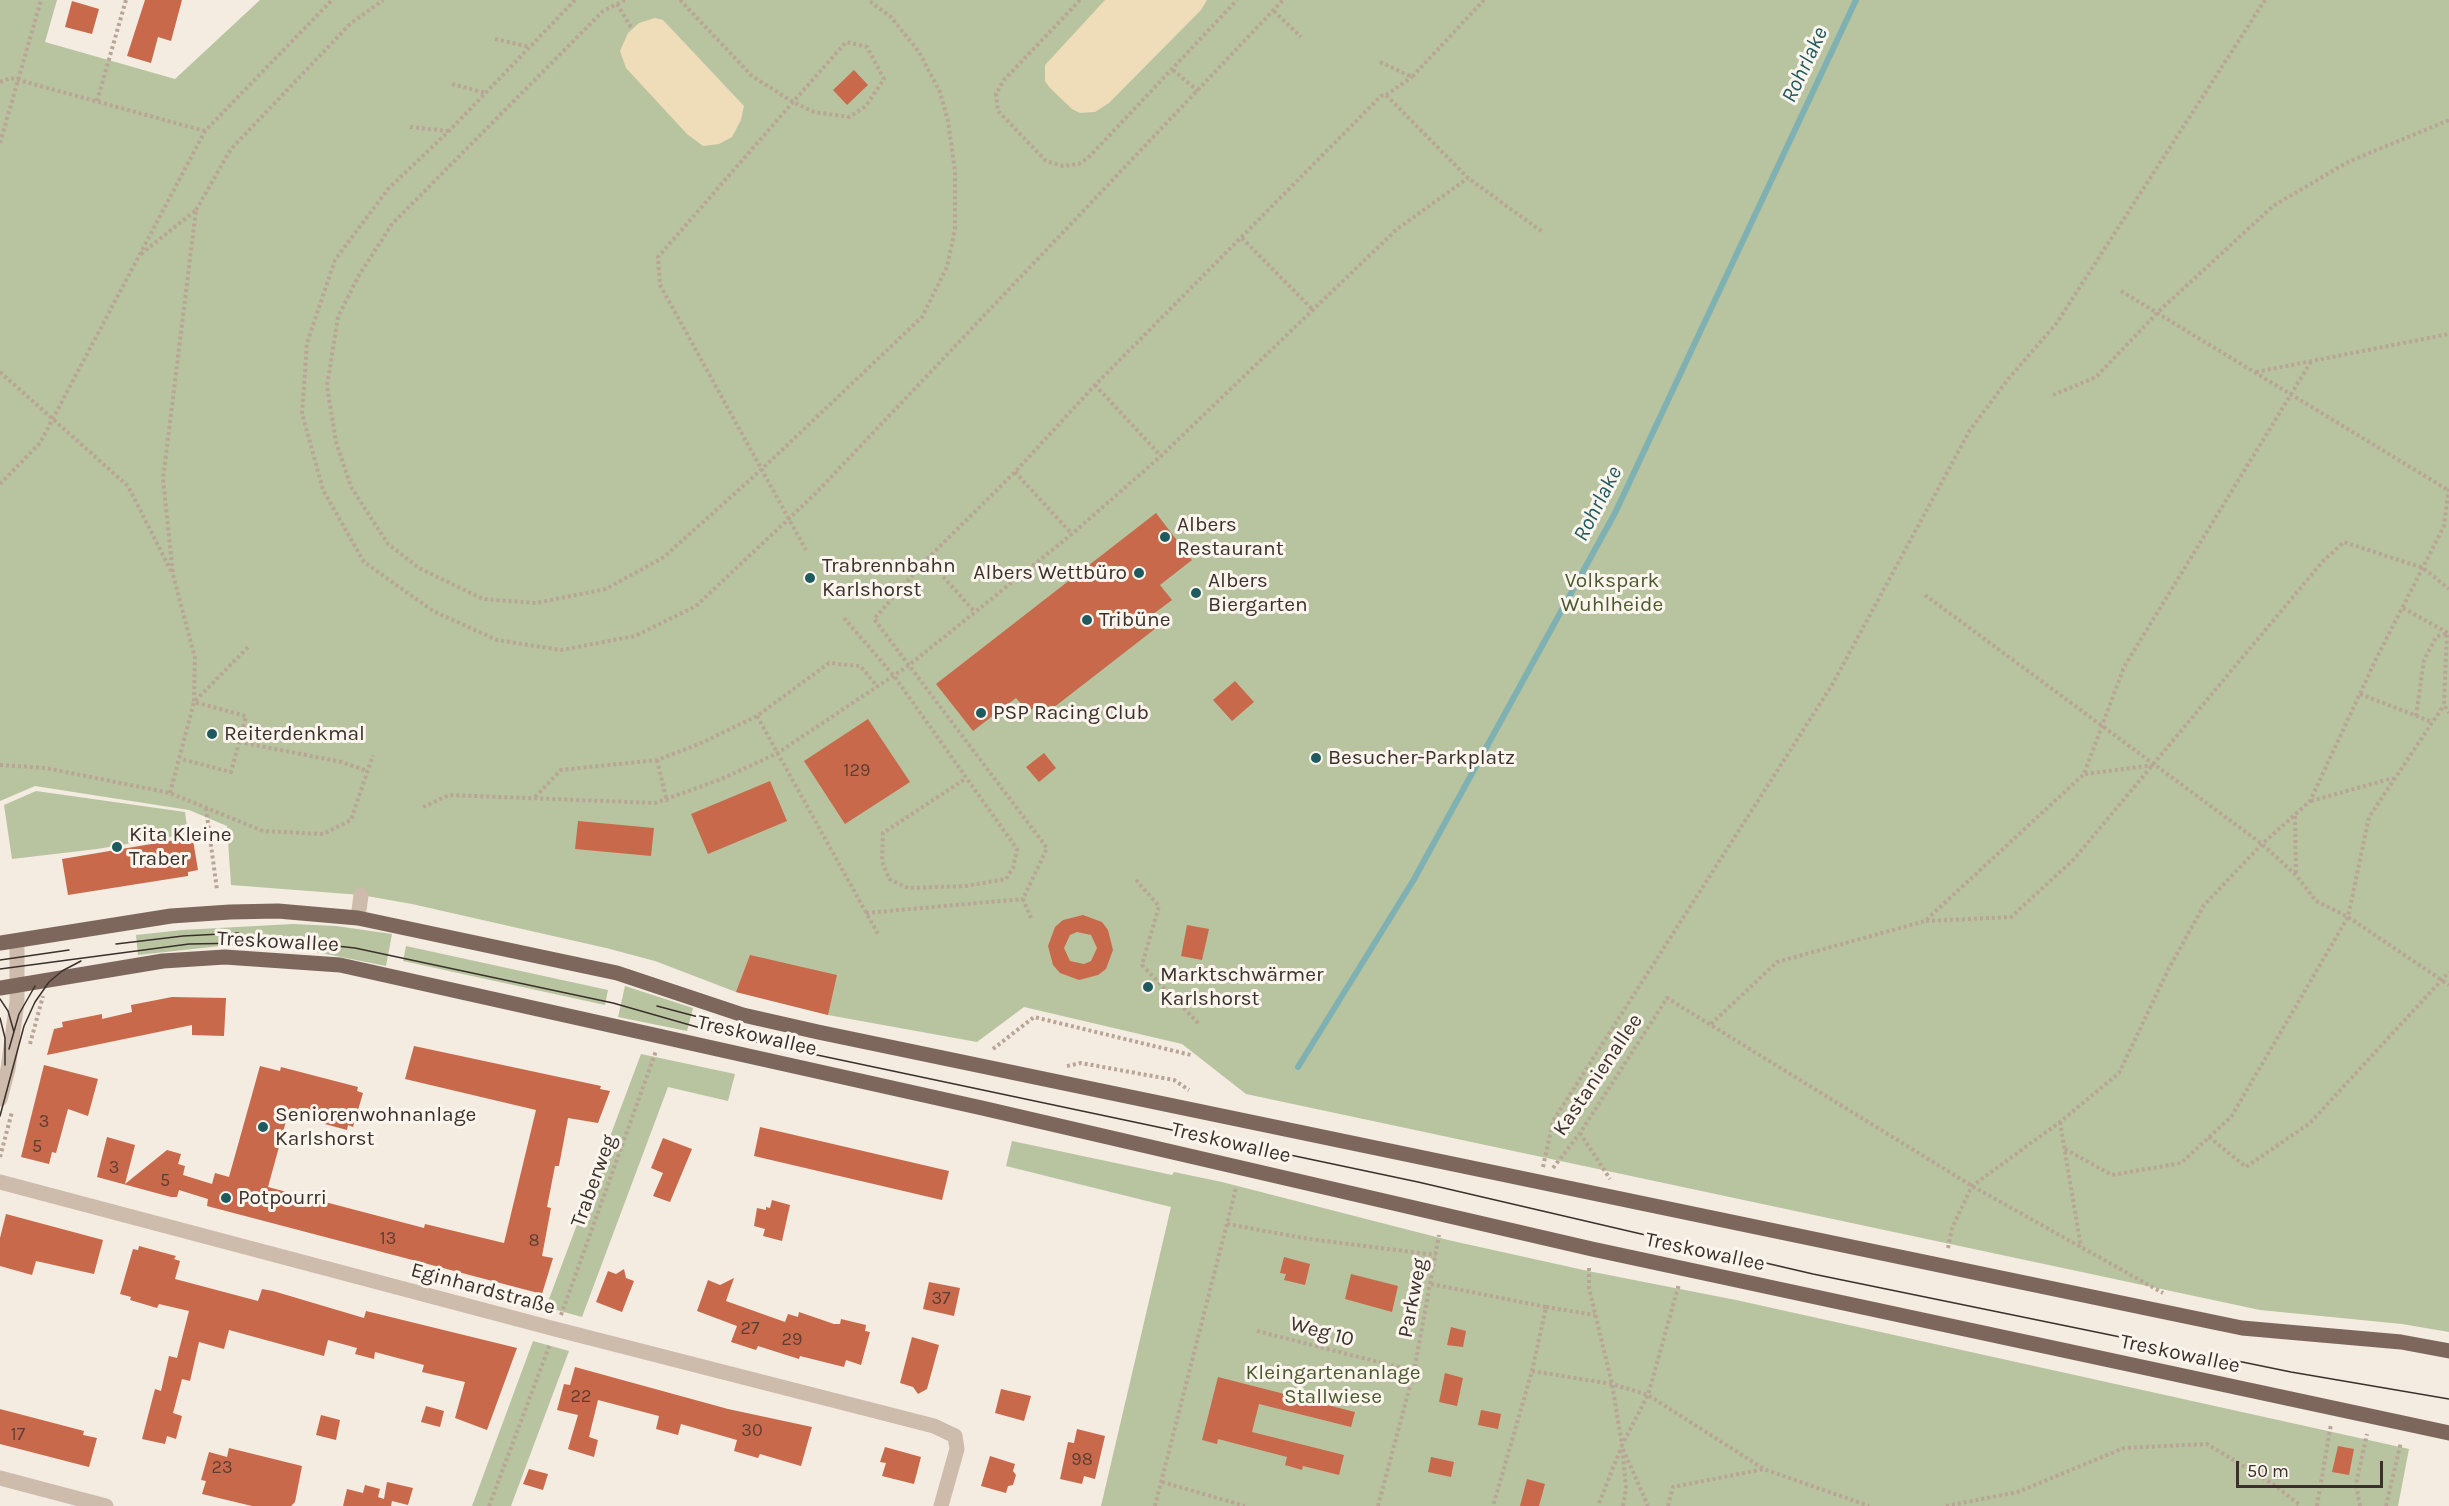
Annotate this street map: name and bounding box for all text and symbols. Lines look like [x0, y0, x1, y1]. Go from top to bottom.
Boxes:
water label: Rohrlake [1776, 23, 1834, 107]
water label: Rohrlake [1568, 462, 1628, 546]
place label: Albers Restaurant [1177, 512, 1284, 562]
marker: Albers Restaurant [1158, 530, 1172, 544]
place label: Trabrennbahn Karlshorst [822, 553, 956, 603]
place label: Albers Wettbüro [973, 560, 1127, 586]
marker: Albers Wettbüro [1132, 566, 1146, 580]
place label: Albers Biergarten [1208, 568, 1308, 618]
park label: Volkspark Wuhlheide [1561, 568, 1663, 618]
marker: Trabrennbahn Karlshorst [803, 571, 817, 585]
marker: Albers Biergarten [1189, 586, 1203, 600]
place label: Tribüne [1099, 607, 1170, 633]
marker: Tribüne [1080, 613, 1094, 627]
place label: PSP Racing Club [993, 700, 1149, 726]
marker: PSP Racing Club [974, 706, 988, 720]
place label: Reiterdenkmal [224, 721, 365, 747]
marker: Reiterdenkmal [205, 727, 219, 741]
place label: Besucher-Parkplatz [1328, 745, 1515, 771]
marker: Besucher-Parkplatz [1309, 751, 1323, 765]
house number: 129 [844, 760, 870, 782]
place label: Kita Kleine Traber [129, 822, 232, 872]
marker: Kita Kleine Traber [110, 840, 124, 854]
street label: Treskowallee [217, 926, 339, 958]
place label: Marktschwärmer Karlshorst [1160, 962, 1324, 1012]
marker: Marktschwärmer Karlshorst [1141, 980, 1155, 994]
street label: Kastanienallee [1548, 1009, 1648, 1141]
street label: Treskowallee [695, 1010, 819, 1062]
place label: Seniorenwohnanlage Karlshorst [275, 1102, 476, 1152]
house number: 3 [39, 1111, 49, 1133]
street label: Treskowallee [1169, 1117, 1293, 1169]
marker: Seniorenwohnanlage Karlshorst [256, 1120, 270, 1134]
street label: Traberweg [566, 1131, 622, 1231]
house number: 5 [32, 1136, 42, 1158]
house number: 3 [109, 1157, 119, 1179]
house number: 5 [160, 1170, 170, 1192]
place label: Potpourri [238, 1185, 327, 1211]
marker: Potpourri [219, 1191, 233, 1205]
street label: Treskowallee [1643, 1227, 1767, 1277]
house number: 13 [380, 1228, 396, 1250]
house number: 8 [528, 1230, 540, 1252]
street label: Parkweg [1393, 1256, 1433, 1340]
street label: Eginhardstraße [408, 1258, 558, 1320]
house number: 37 [931, 1288, 951, 1310]
street label: Weg 10 [1287, 1311, 1357, 1353]
house number: 27 [741, 1318, 759, 1340]
house number: 29 [782, 1329, 802, 1351]
street label: Treskowallee [2118, 1329, 2242, 1379]
park label: Kleingartenanlage Stallwiese [1245, 1360, 1421, 1410]
house number: 22 [571, 1386, 591, 1408]
house number: 30 [741, 1420, 763, 1442]
house number: 17 [11, 1424, 25, 1446]
house number: 98 [1071, 1449, 1093, 1471]
scale bar [2239, 1449, 2386, 1487]
house number: 23 [211, 1457, 233, 1479]
text: 50 m [2247, 1460, 2289, 1482]

